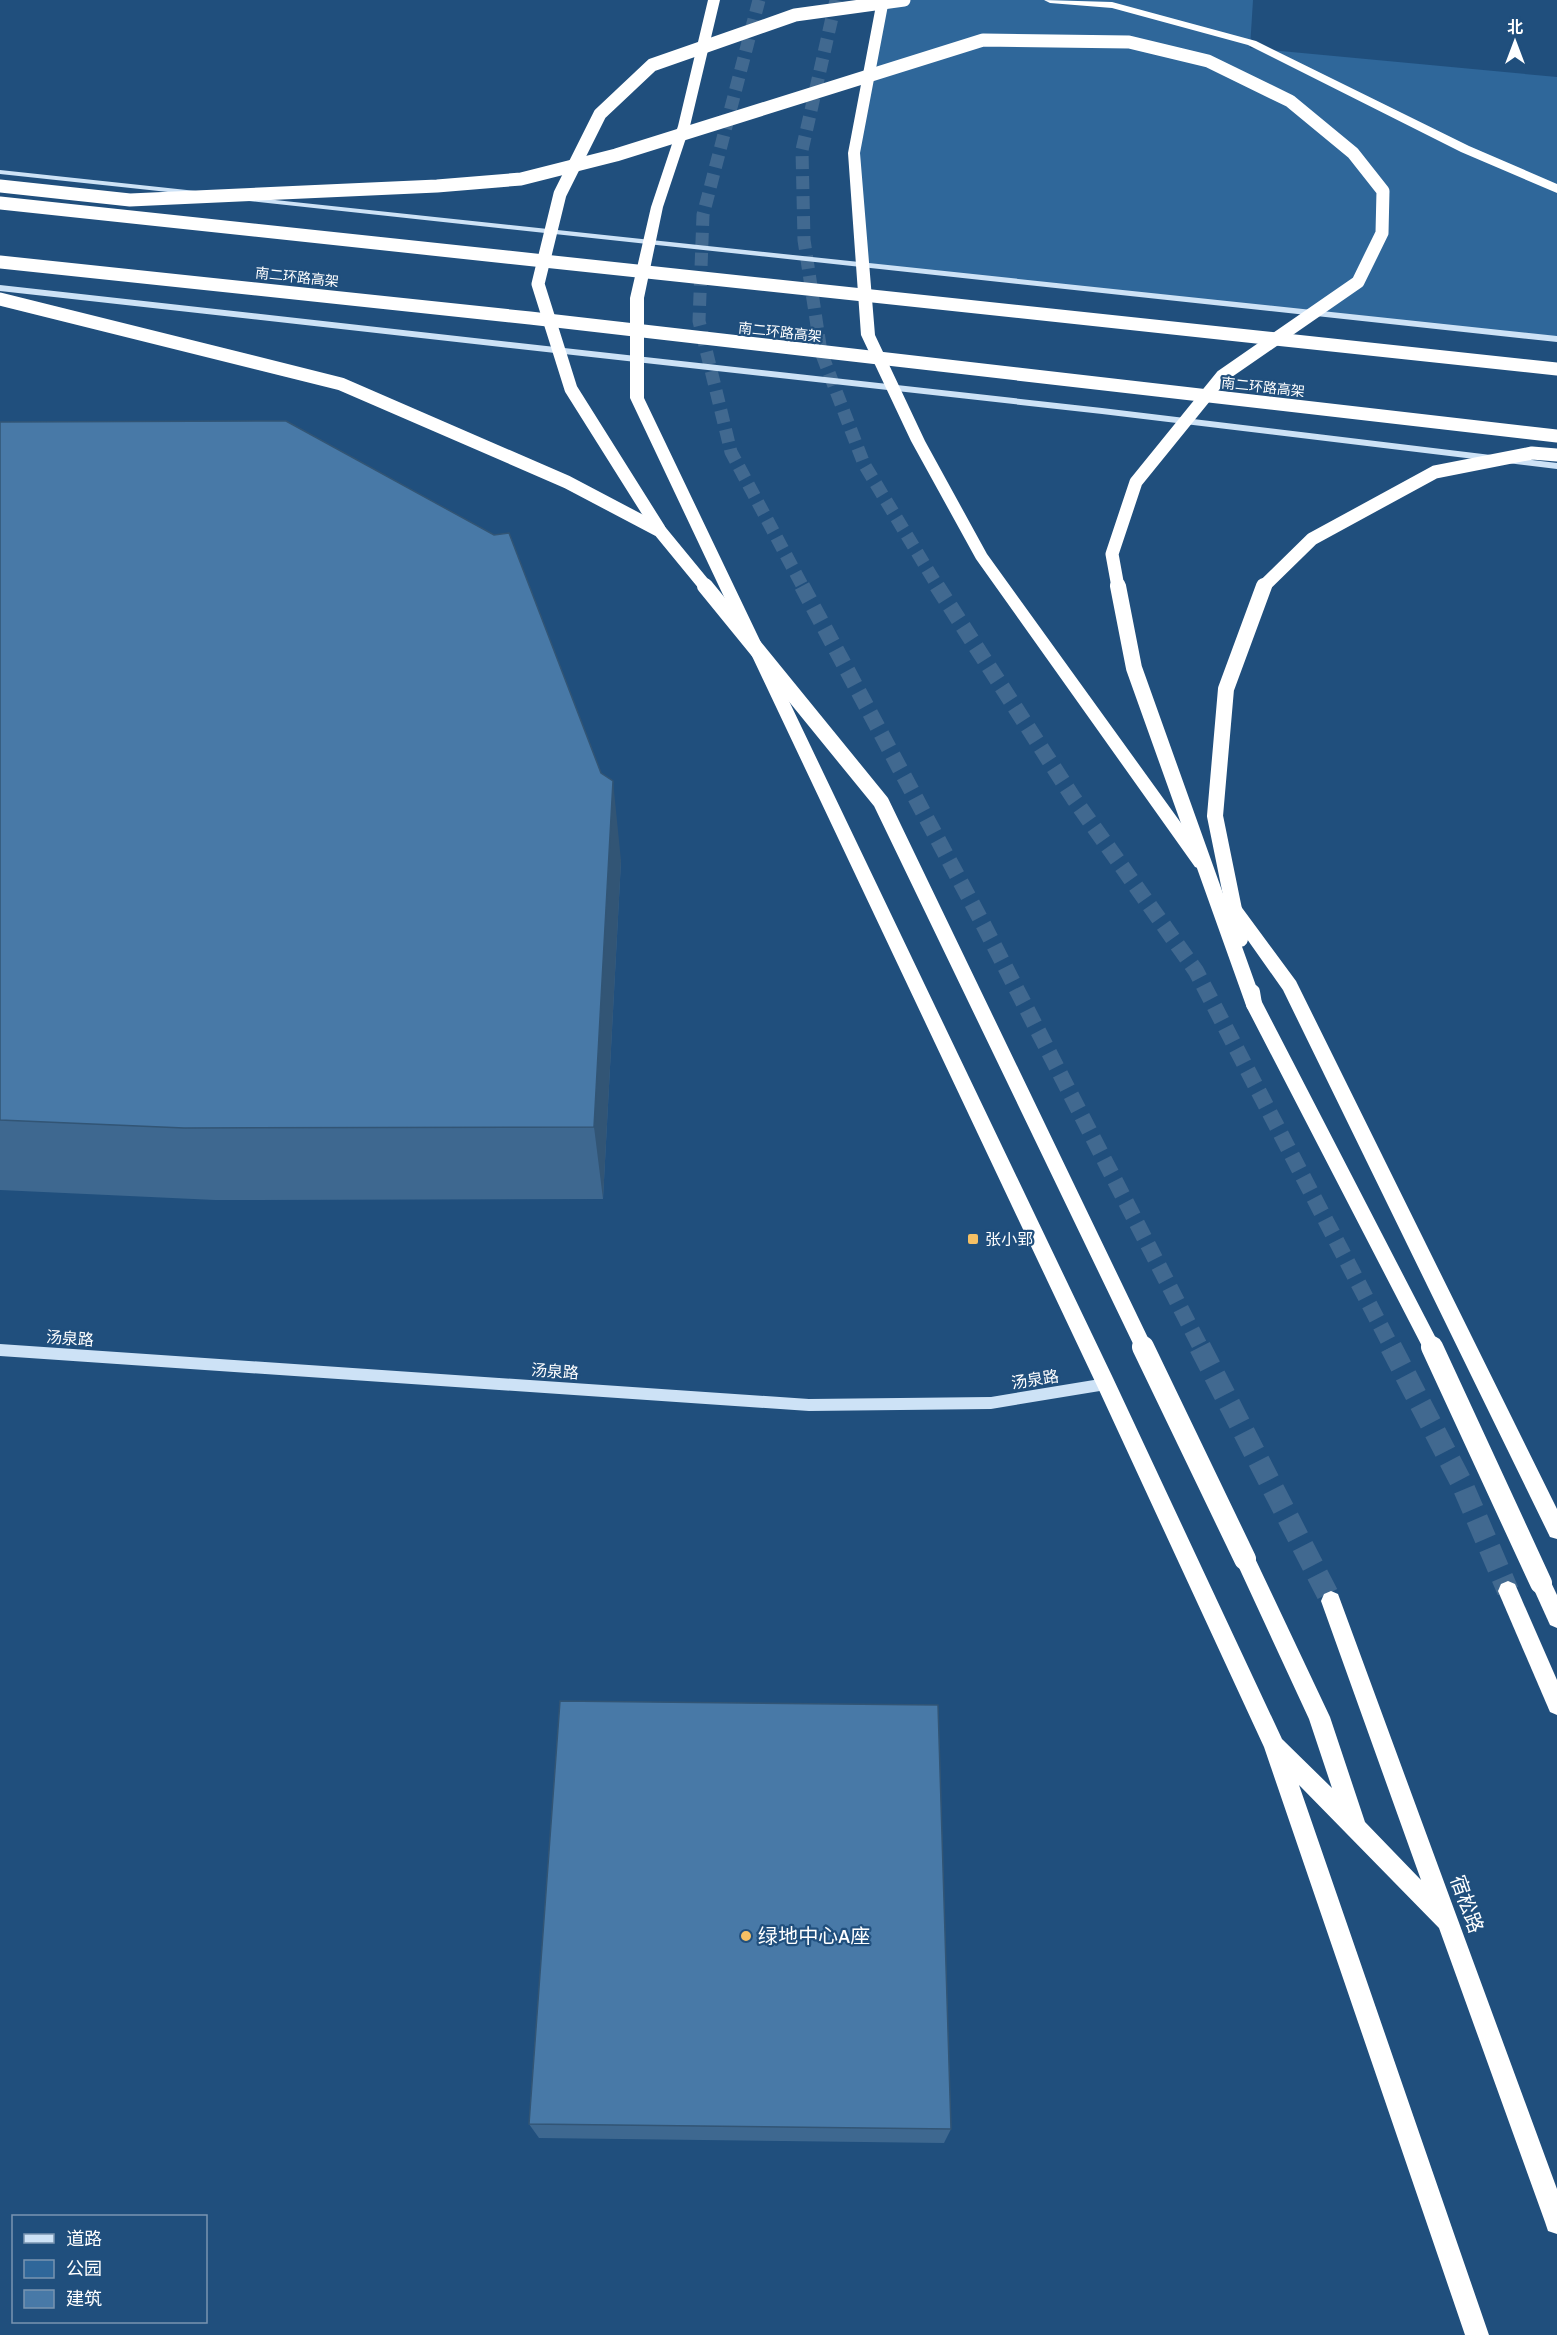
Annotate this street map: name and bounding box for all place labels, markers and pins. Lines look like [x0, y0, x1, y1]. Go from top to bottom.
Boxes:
place label: 张小郢 [985, 1230, 1033, 1250]
marker: 张小郢 [966, 1232, 980, 1246]
place label: 绿地中心A座 [758, 1924, 870, 1949]
marker: 绿地中心A座 [739, 1929, 753, 1943]

